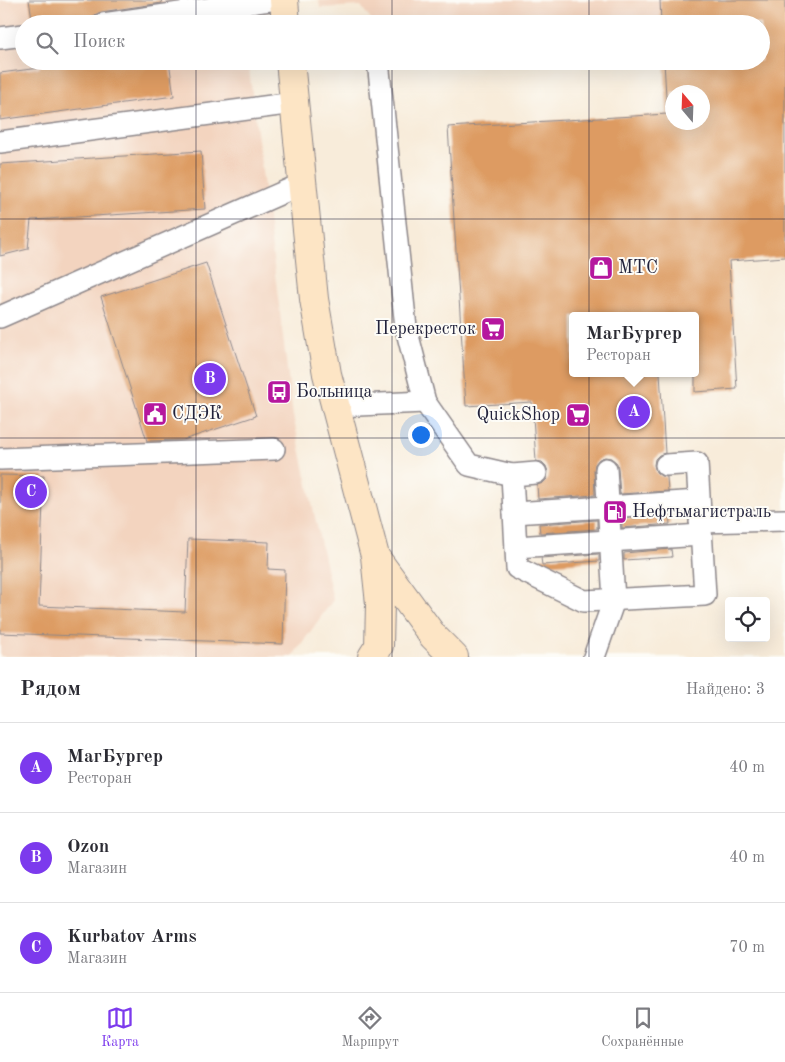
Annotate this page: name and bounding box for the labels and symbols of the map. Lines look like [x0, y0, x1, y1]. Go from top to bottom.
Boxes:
north arrow [665, 85, 710, 130]
shop icon: МТС [588, 255, 614, 281]
place label: МТС [618, 259, 658, 277]
supermarket icon: Перекресток [480, 316, 506, 342]
place label: Перекресток [375, 320, 476, 338]
pin: B [194, 360, 226, 398]
bus stop icon: Больница [266, 379, 292, 405]
place label: Больница [296, 383, 373, 401]
pin: A [618, 393, 650, 431]
public building icon: СДЭК [142, 401, 168, 427]
supermarket icon: QuickShop [565, 402, 591, 428]
place label: СДЭК [172, 405, 222, 423]
place label: QuickShop [477, 406, 560, 424]
your location [408, 422, 434, 448]
pin: C [15, 473, 47, 511]
fuel station icon: Нефтьмагистраль [602, 499, 628, 525]
place label: Нефтьмагистраль [632, 503, 771, 522]

